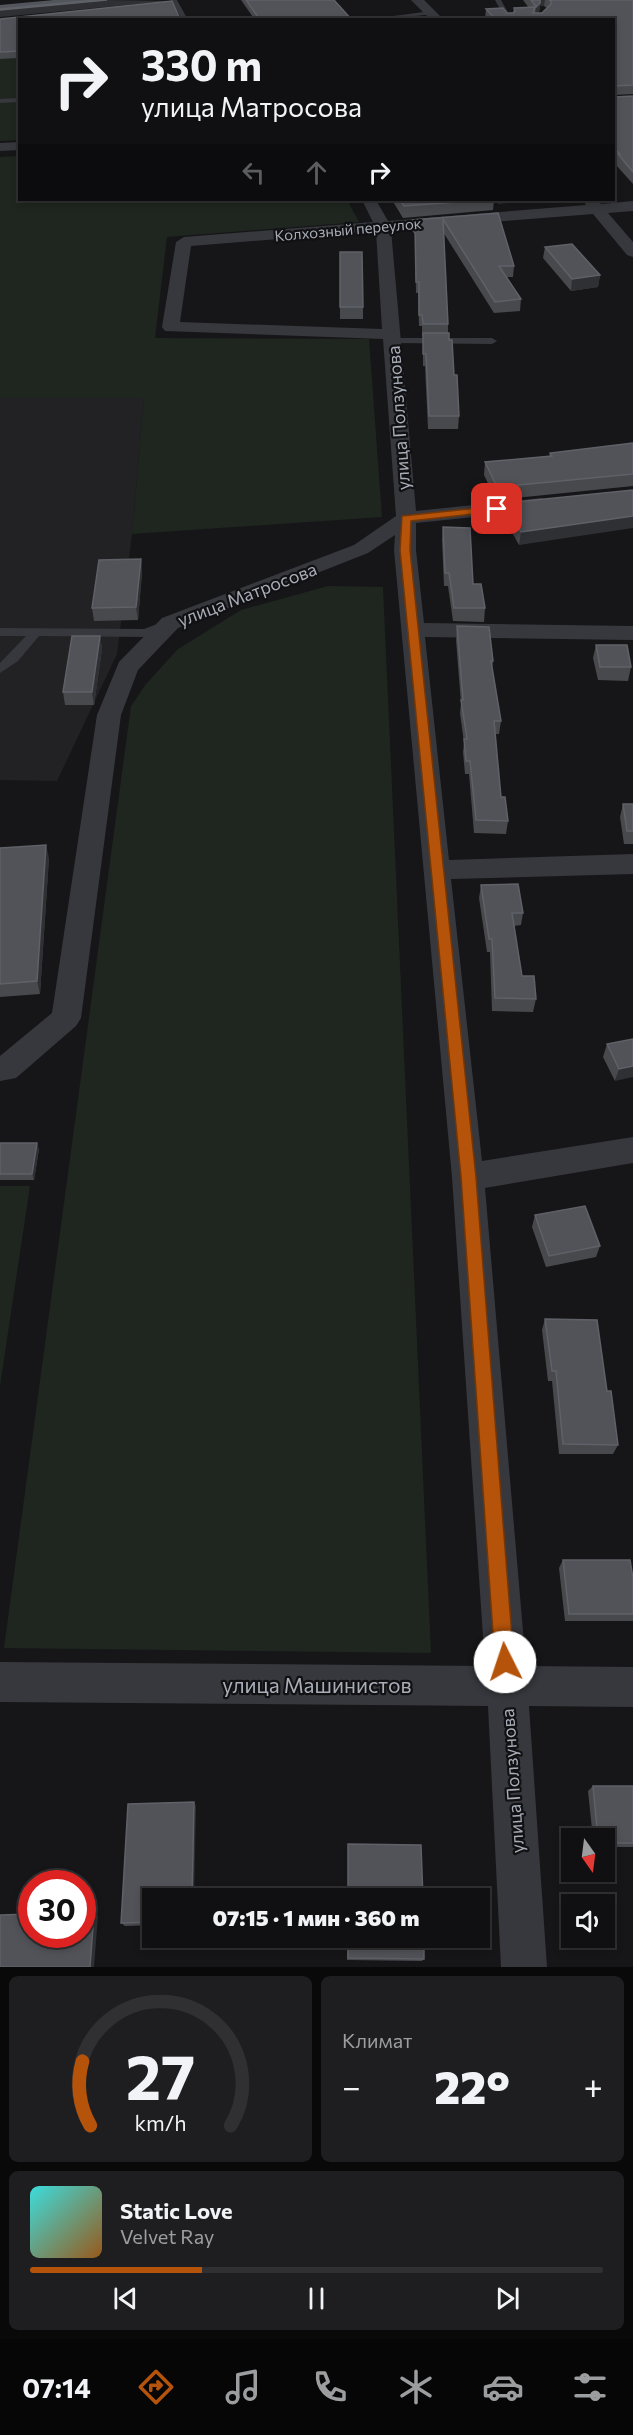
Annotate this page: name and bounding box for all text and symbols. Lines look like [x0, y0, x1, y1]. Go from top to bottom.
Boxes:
text: 330 m [141, 38, 262, 90]
icon: right [42, 42, 120, 120]
text: улица Матросова [141, 90, 362, 123]
icon: left [237, 156, 270, 189]
icon: ahead [300, 156, 333, 189]
icon: right [363, 156, 396, 189]
street label: Колхозный переулок [274, 214, 422, 244]
street label: улица Ползунова [382, 345, 414, 491]
pin [471, 483, 522, 534]
icon: arrive [480, 492, 513, 525]
street label: улица Матросова [174, 557, 320, 631]
position arrow [473, 1630, 537, 1694]
street label: улица Машинистов [222, 1672, 412, 1697]
street label: улица Ползунова [496, 1708, 528, 1854]
north arrow [561, 1828, 615, 1882]
map controls [561, 1828, 615, 1948]
speed limit sign: 30 [18, 1870, 96, 1948]
button: sound [561, 1894, 615, 1948]
text: 07:15 · 1 мин · 360 m [212, 1904, 420, 1931]
text: Климат [342, 2028, 412, 2052]
text: 27 [126, 2037, 195, 2113]
text: 22° [434, 2058, 510, 2113]
text: − [342, 2065, 361, 2106]
text: + [584, 2065, 603, 2106]
text: km/h [134, 2109, 187, 2135]
text: Static Love [120, 2197, 233, 2224]
text: Velvet Ray [120, 2224, 214, 2248]
icon: previous [109, 2282, 142, 2315]
icon: pause [300, 2282, 333, 2315]
icon: next [491, 2282, 524, 2315]
icon: directions [135, 2366, 177, 2408]
icon: music [222, 2366, 264, 2408]
icon: phone [309, 2366, 351, 2408]
icon: climate [395, 2366, 437, 2408]
icon: car [482, 2366, 524, 2408]
icon: filters [569, 2366, 611, 2408]
text: 07:14 [22, 2371, 91, 2404]

